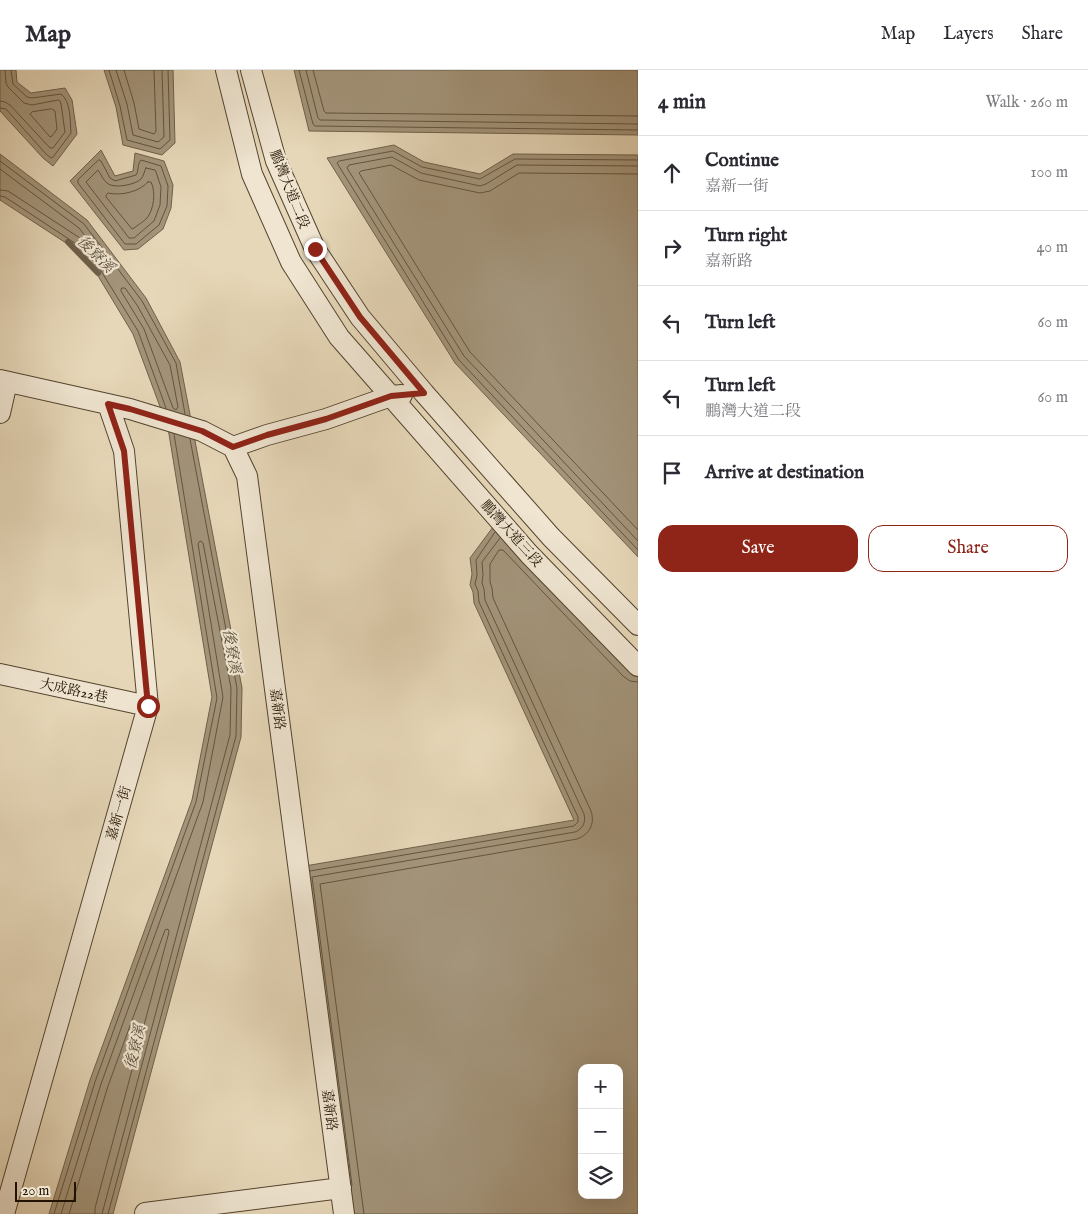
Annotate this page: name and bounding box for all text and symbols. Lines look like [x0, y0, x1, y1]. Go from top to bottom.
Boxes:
text: Map [25, 19, 71, 50]
text: Map [881, 23, 915, 46]
text: Layers [943, 23, 994, 46]
text: Share [1022, 23, 1063, 46]
text: 4 min [658, 89, 706, 116]
text: Walk · 260 m [985, 93, 1068, 113]
street label: 鵬灣大道二段 [265, 147, 313, 232]
text: Continue [705, 149, 779, 173]
icon: ahead [658, 159, 686, 187]
text: 100 m [1031, 163, 1068, 183]
text: 嘉新一街 [705, 177, 769, 197]
text: Turn right [705, 224, 787, 248]
water label: 後寮溪 [73, 232, 120, 278]
icon: right [658, 234, 686, 262]
route end [304, 238, 327, 261]
text: 40 m [1036, 238, 1068, 258]
text: 嘉新路 [705, 252, 753, 272]
icon: left [658, 309, 686, 337]
text: Turn left [705, 311, 776, 335]
text: 60 m [1038, 313, 1068, 333]
text: Turn left [705, 374, 776, 398]
icon: left [658, 384, 686, 412]
text: 60 m [1038, 388, 1068, 408]
text: 鵬灣大道二段 [705, 402, 801, 422]
icon: arrive [658, 459, 686, 487]
text: Arrive at destination [705, 461, 864, 485]
street label: 鵬灣大道三段 [476, 496, 546, 571]
button: Save [658, 525, 858, 572]
button: Share [868, 525, 1068, 572]
water label: 後寮溪 [218, 627, 245, 677]
street label: 大成路22巷 [38, 675, 109, 707]
street label: 嘉新路 [266, 687, 288, 731]
route start [137, 695, 160, 718]
street label: 嘉新一街 [103, 784, 135, 843]
water label: 後寮溪 [121, 1021, 150, 1071]
map controls [578, 1064, 623, 1199]
button: + [578, 1064, 623, 1109]
street label: 嘉新路 [318, 1088, 340, 1132]
button: − [578, 1109, 623, 1154]
button: layers [578, 1154, 623, 1199]
scale bar [15, 1179, 76, 1202]
text: 20 m [22, 1182, 49, 1200]

